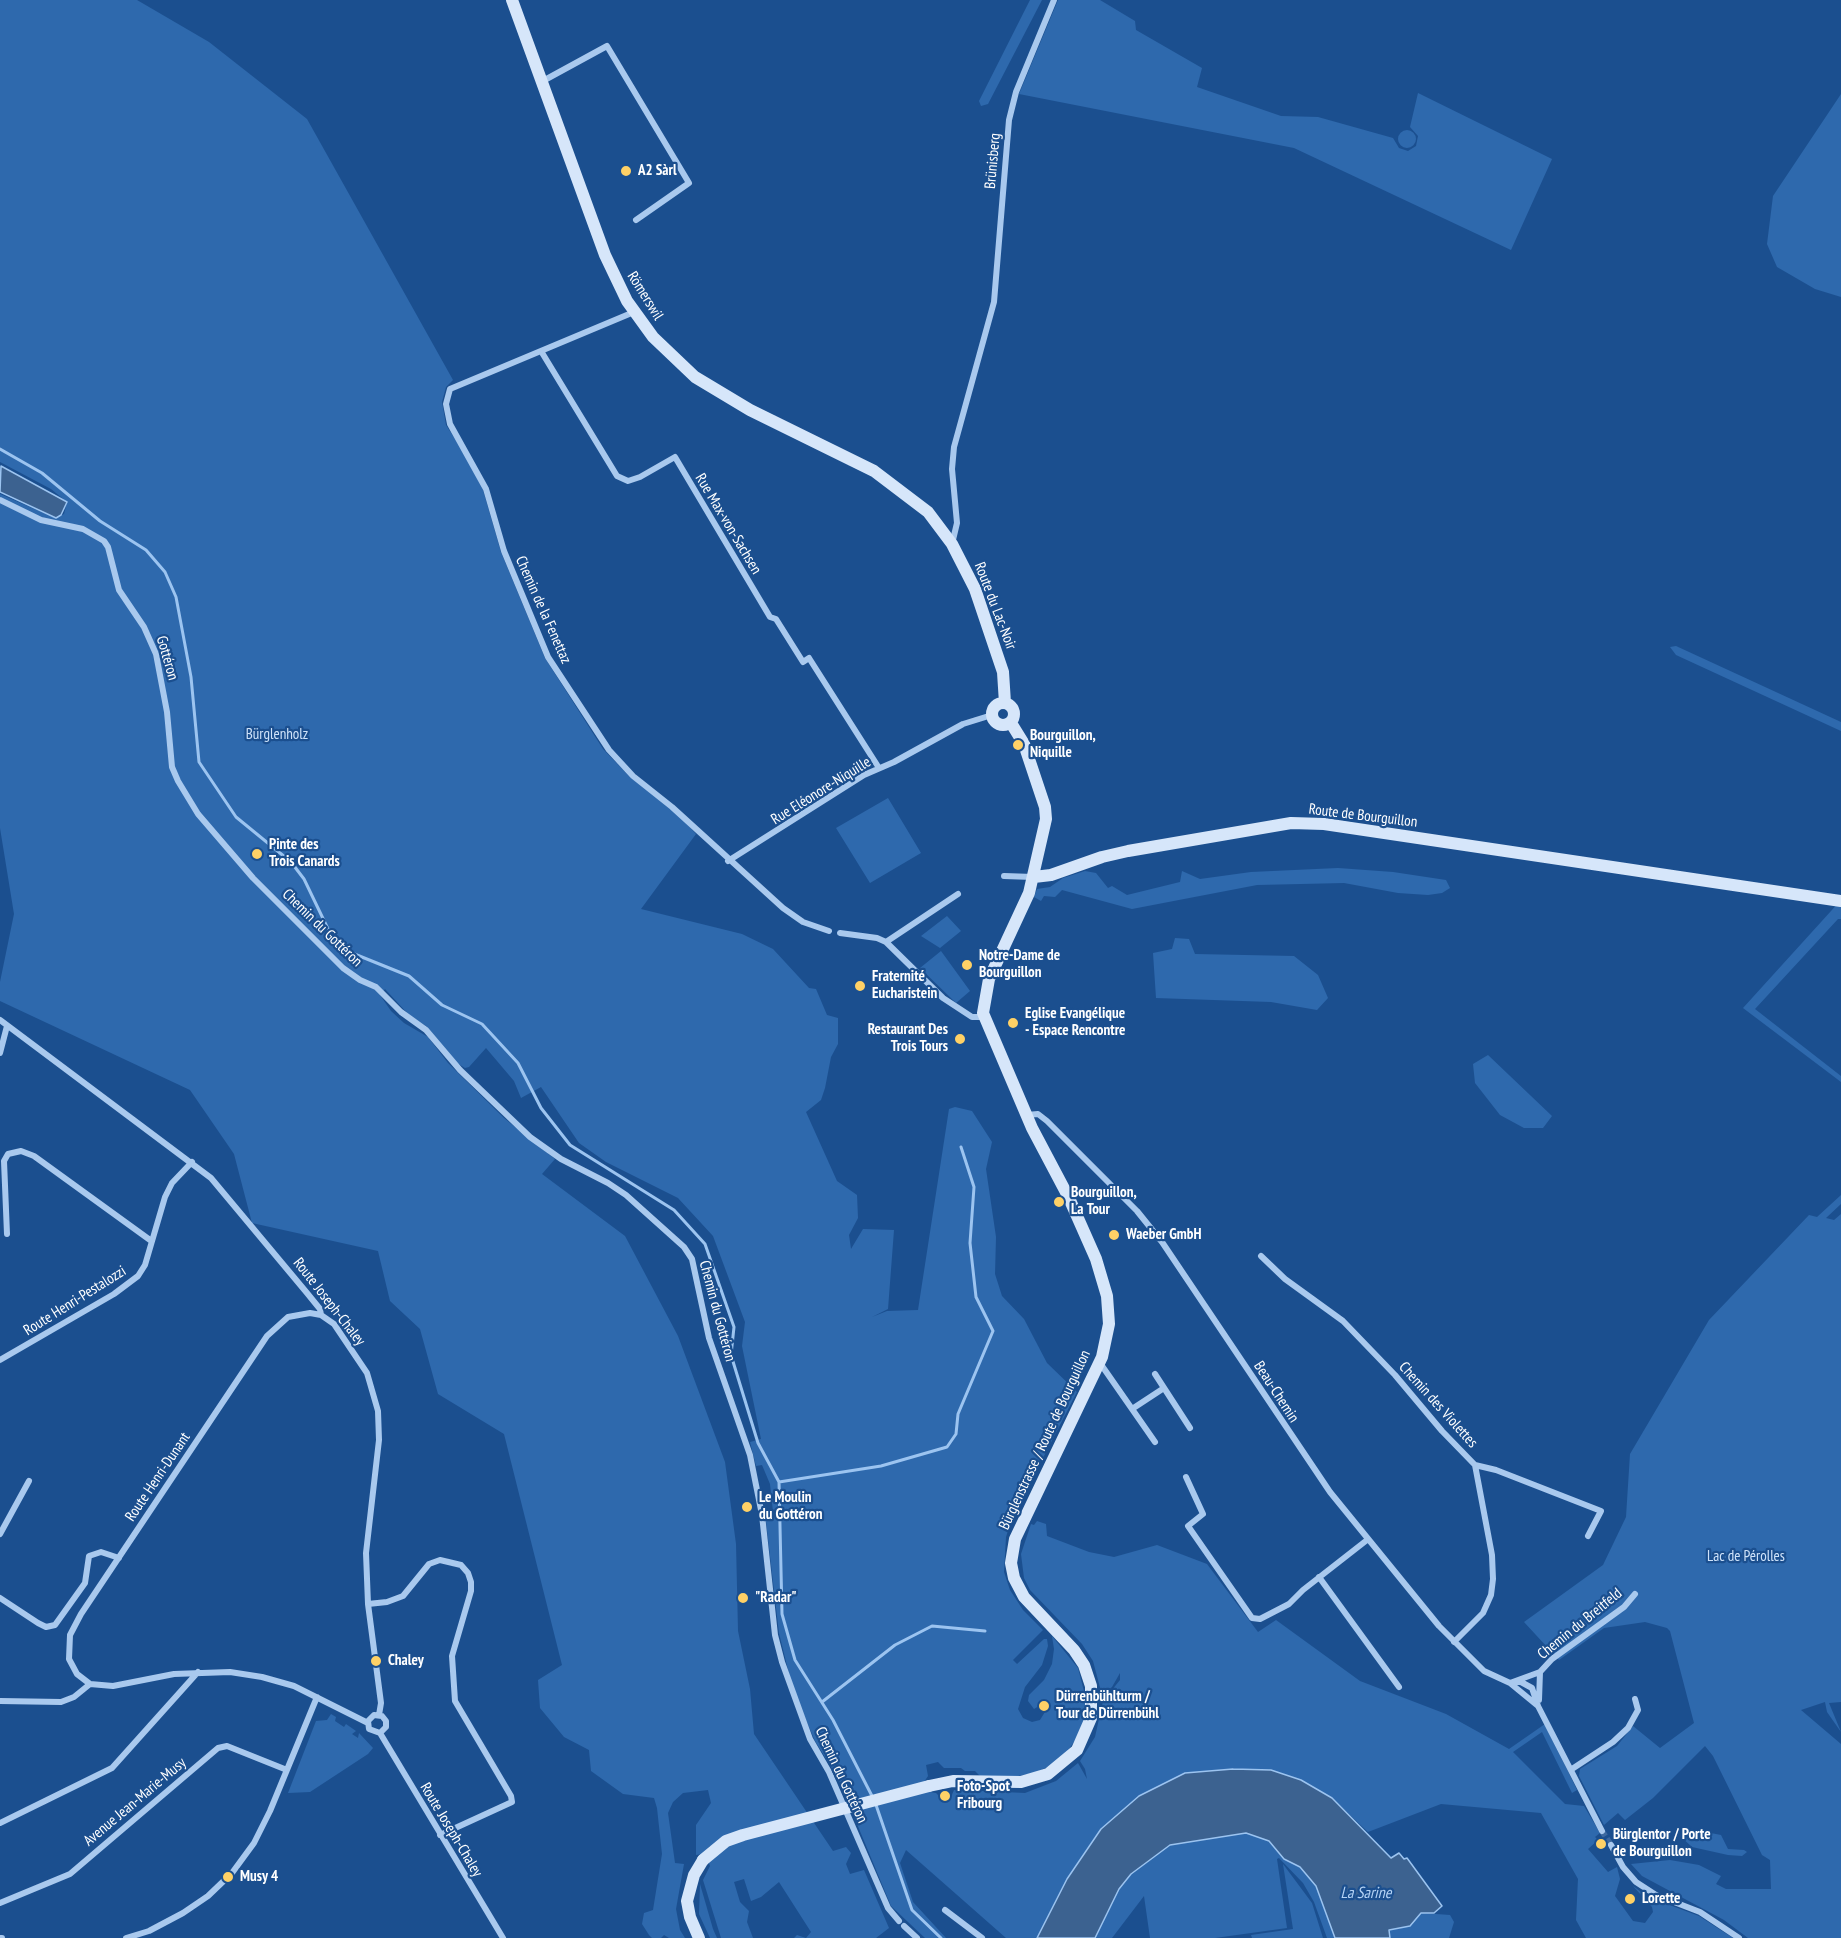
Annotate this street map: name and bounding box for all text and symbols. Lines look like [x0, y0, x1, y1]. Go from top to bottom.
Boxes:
street label: Brünisberg [982, 132, 1004, 190]
place label: A2 Sàrl [638, 162, 677, 180]
marker: A2 Sàrl [619, 164, 633, 178]
street label: Römerswil [623, 268, 667, 324]
street label: Rue Max-von-Sachsen [691, 470, 765, 578]
street label: Chemin de la Fenettaz [511, 553, 575, 667]
street label: Route du Lac-Noir [970, 560, 1020, 652]
street label: Gottéron [152, 634, 182, 682]
park label: Bürglenholz [246, 726, 308, 744]
place label: Bourguillon, Niquille [1030, 727, 1096, 762]
marker: Bourguillon, Niquille [1011, 738, 1025, 752]
street label: Rue Eléonore-Niquille [768, 753, 874, 829]
street label: Route de Bourguillon [1308, 800, 1418, 832]
place label: Pinte des Trois Canards [269, 836, 340, 871]
marker: Pinte des Trois Canards [250, 847, 264, 861]
street label: Chemin du Gottéron [278, 885, 366, 971]
place label: Notre-Dame de Bourguillon [979, 947, 1060, 982]
marker: Notre-Dame de Bourguillon [960, 958, 974, 972]
place label: Fraternité Eucharistein [872, 968, 937, 1003]
marker: Fraternité Eucharistein [853, 979, 867, 993]
place label: Eglise Evangélique - Espace Rencontre [1025, 1005, 1125, 1040]
marker: Eglise Evangélique - Espace Rencontre [1006, 1016, 1020, 1030]
place label: Restaurant Des Trois Tours [868, 1021, 948, 1056]
marker: Restaurant Des Trois Tours [953, 1032, 967, 1046]
place label: Bourguillon, La Tour [1071, 1184, 1137, 1219]
marker: Bourguillon, La Tour [1052, 1195, 1066, 1209]
place label: Waeber GmbH [1126, 1226, 1201, 1244]
marker: Waeber GmbH [1107, 1228, 1121, 1242]
street label: Route Joseph-Chaley [289, 1255, 369, 1349]
street label: Chemin du Gottéron [695, 1258, 739, 1364]
street label: Route Henri-Pestalozzi [21, 1262, 129, 1340]
street label: Bürglenstrasse / Route de Bourguillon [995, 1347, 1095, 1533]
street label: Beau-Chemin [1250, 1358, 1302, 1426]
street label: Chemin des Violettes [1395, 1358, 1481, 1452]
street label: Route Henri-Dunant [122, 1429, 194, 1525]
place label: Le Moulin du Gottéron [759, 1489, 823, 1524]
marker: Le Moulin du Gottéron [740, 1500, 754, 1514]
park label: Lac de Pérolles [1707, 1548, 1785, 1566]
street label: Chemin du Breitfeld [1534, 1584, 1626, 1664]
place label: "Radar" [755, 1589, 797, 1607]
marker: "Radar" [736, 1591, 750, 1605]
place label: Chaley [388, 1652, 424, 1670]
marker: Chaley [369, 1654, 383, 1668]
place label: Dürrenbühlturm / Tour de Dürrenbühl [1056, 1688, 1159, 1723]
marker: Dürrenbühlturm / Tour de Dürrenbühl [1037, 1699, 1051, 1713]
street label: Chemin du Gottéron [811, 1724, 871, 1826]
street label: Avenue Jean-Marie-Musy [80, 1754, 190, 1850]
place label: Foto-Spot Fribourg [957, 1778, 1010, 1813]
street label: Route Joseph-Chaley [416, 1780, 486, 1880]
marker: Foto-Spot Fribourg [938, 1789, 952, 1803]
place label: Bürglentor / Porte de Bourguillon [1613, 1826, 1711, 1861]
marker: Bürglentor / Porte de Bourguillon [1594, 1837, 1608, 1851]
place label: Musy 4 [240, 1868, 278, 1886]
marker: Musy 4 [221, 1870, 235, 1884]
water label: La Sarine [1341, 1883, 1391, 1903]
place label: Lorette [1642, 1890, 1681, 1908]
marker: Lorette [1623, 1892, 1637, 1906]

